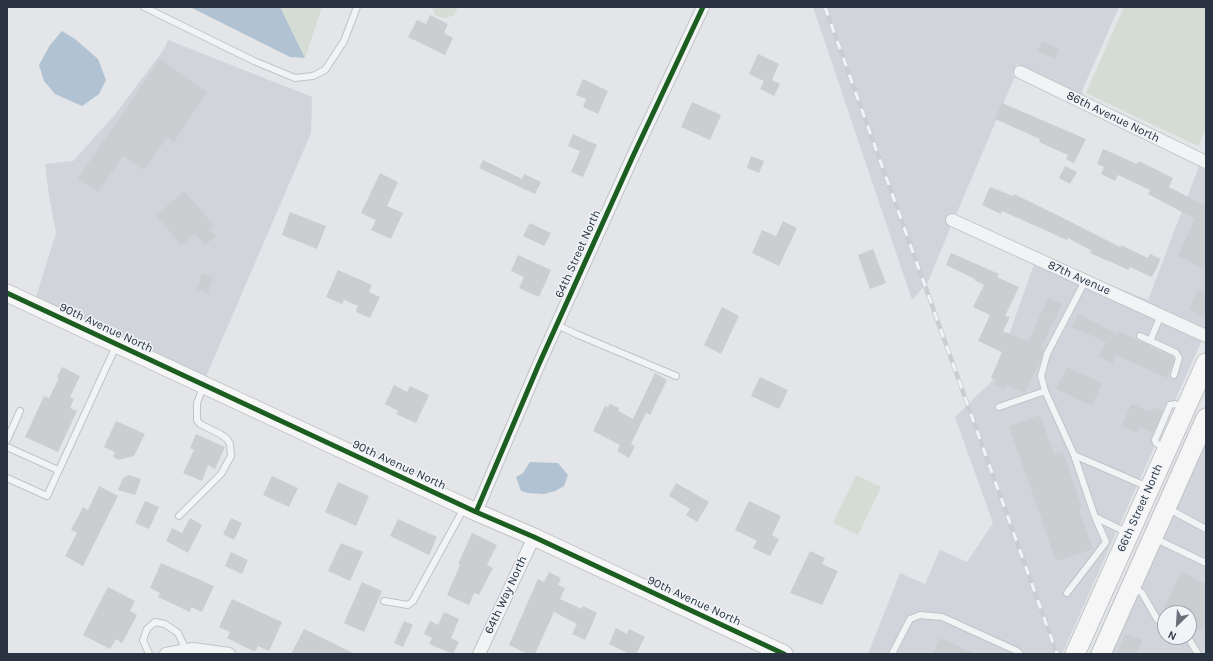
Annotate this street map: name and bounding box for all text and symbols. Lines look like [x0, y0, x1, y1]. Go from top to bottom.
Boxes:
street label: 86th Avenue North [1064, 88, 1162, 146]
street label: 64th Street North [552, 208, 604, 300]
street label: 87th Avenue [1045, 258, 1113, 298]
street label: 90th Avenue North [57, 300, 155, 356]
street label: 90th Avenue North [350, 437, 448, 493]
street label: 66th Street North [1114, 462, 1166, 554]
street label: 64th Way North [482, 554, 530, 636]
street label: 90th Avenue North [645, 573, 743, 629]
north arrow [1157, 605, 1197, 645]
text: N [1166, 628, 1178, 643]

